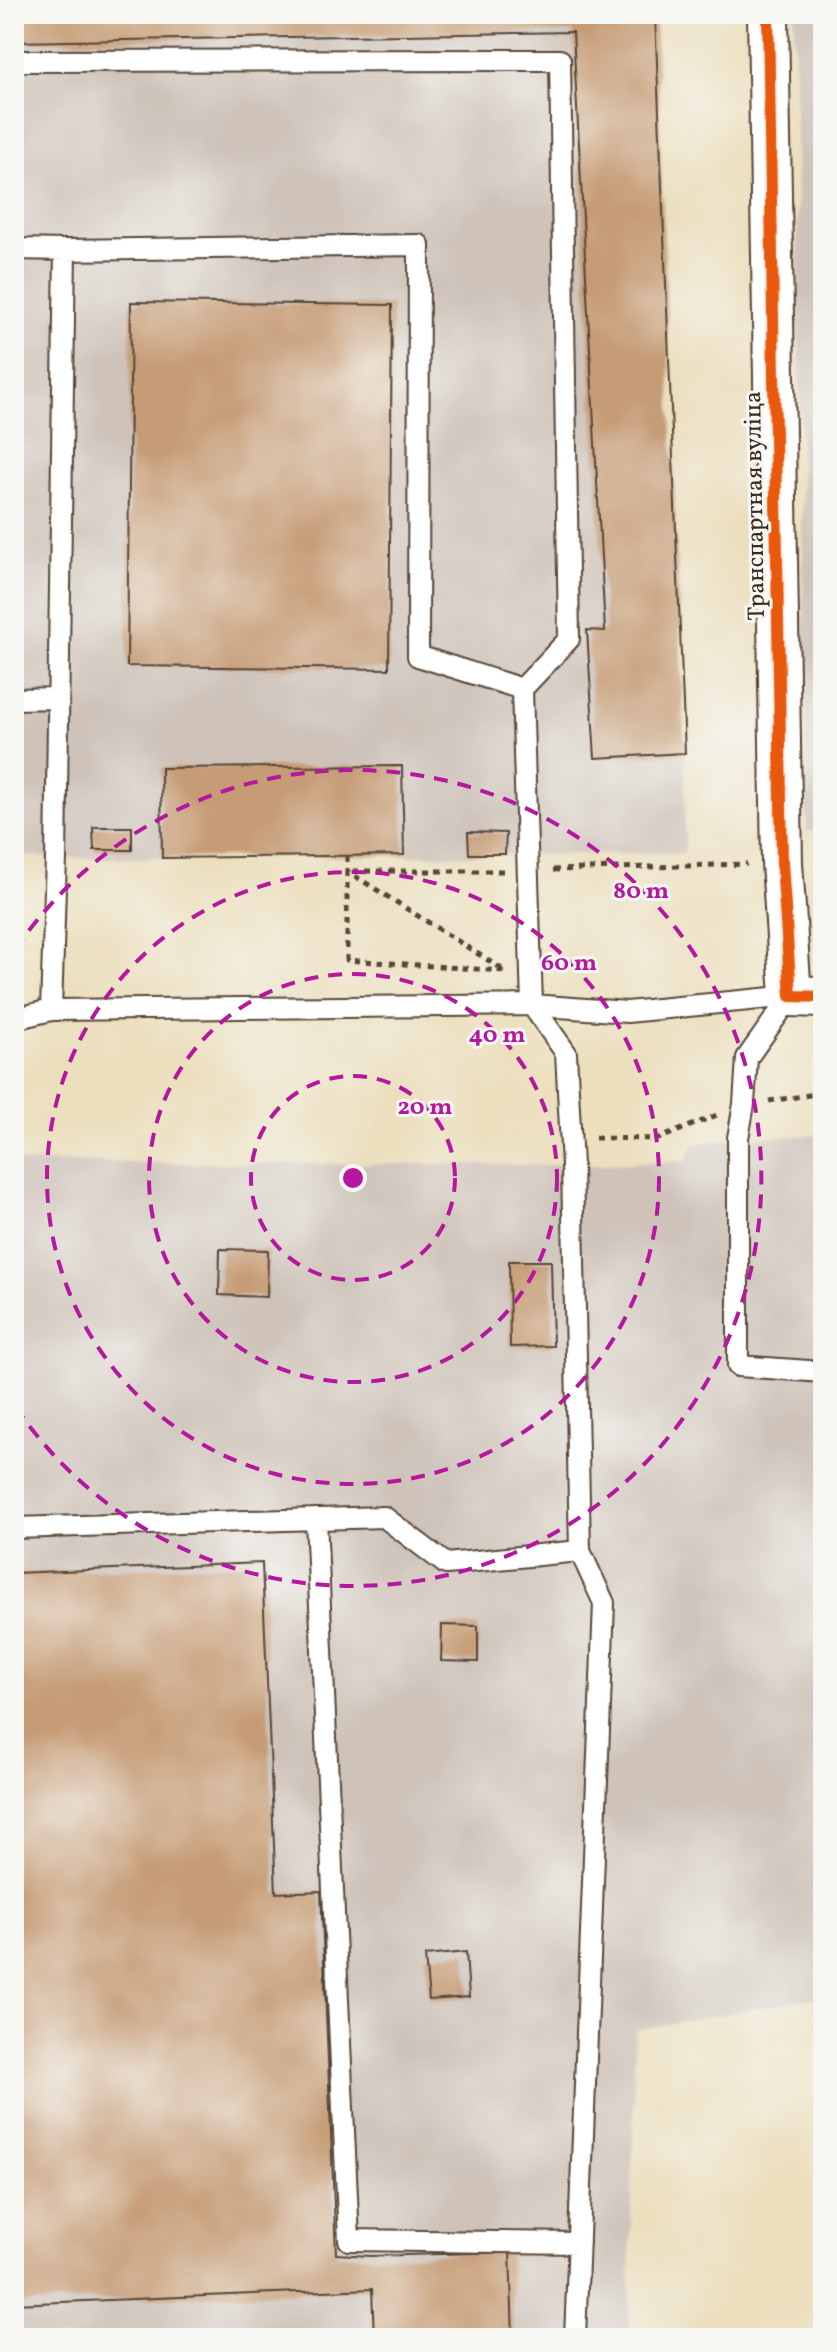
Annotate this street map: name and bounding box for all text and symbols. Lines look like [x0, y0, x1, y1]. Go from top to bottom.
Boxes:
street label: Транспартная вуліца [737, 391, 775, 621]
text: 80 m [613, 875, 669, 909]
text: 60 m [541, 947, 597, 981]
text: 40 m [469, 1019, 525, 1053]
text: 20 m [397, 1091, 453, 1125]
centre of rings [339, 1164, 367, 1192]

